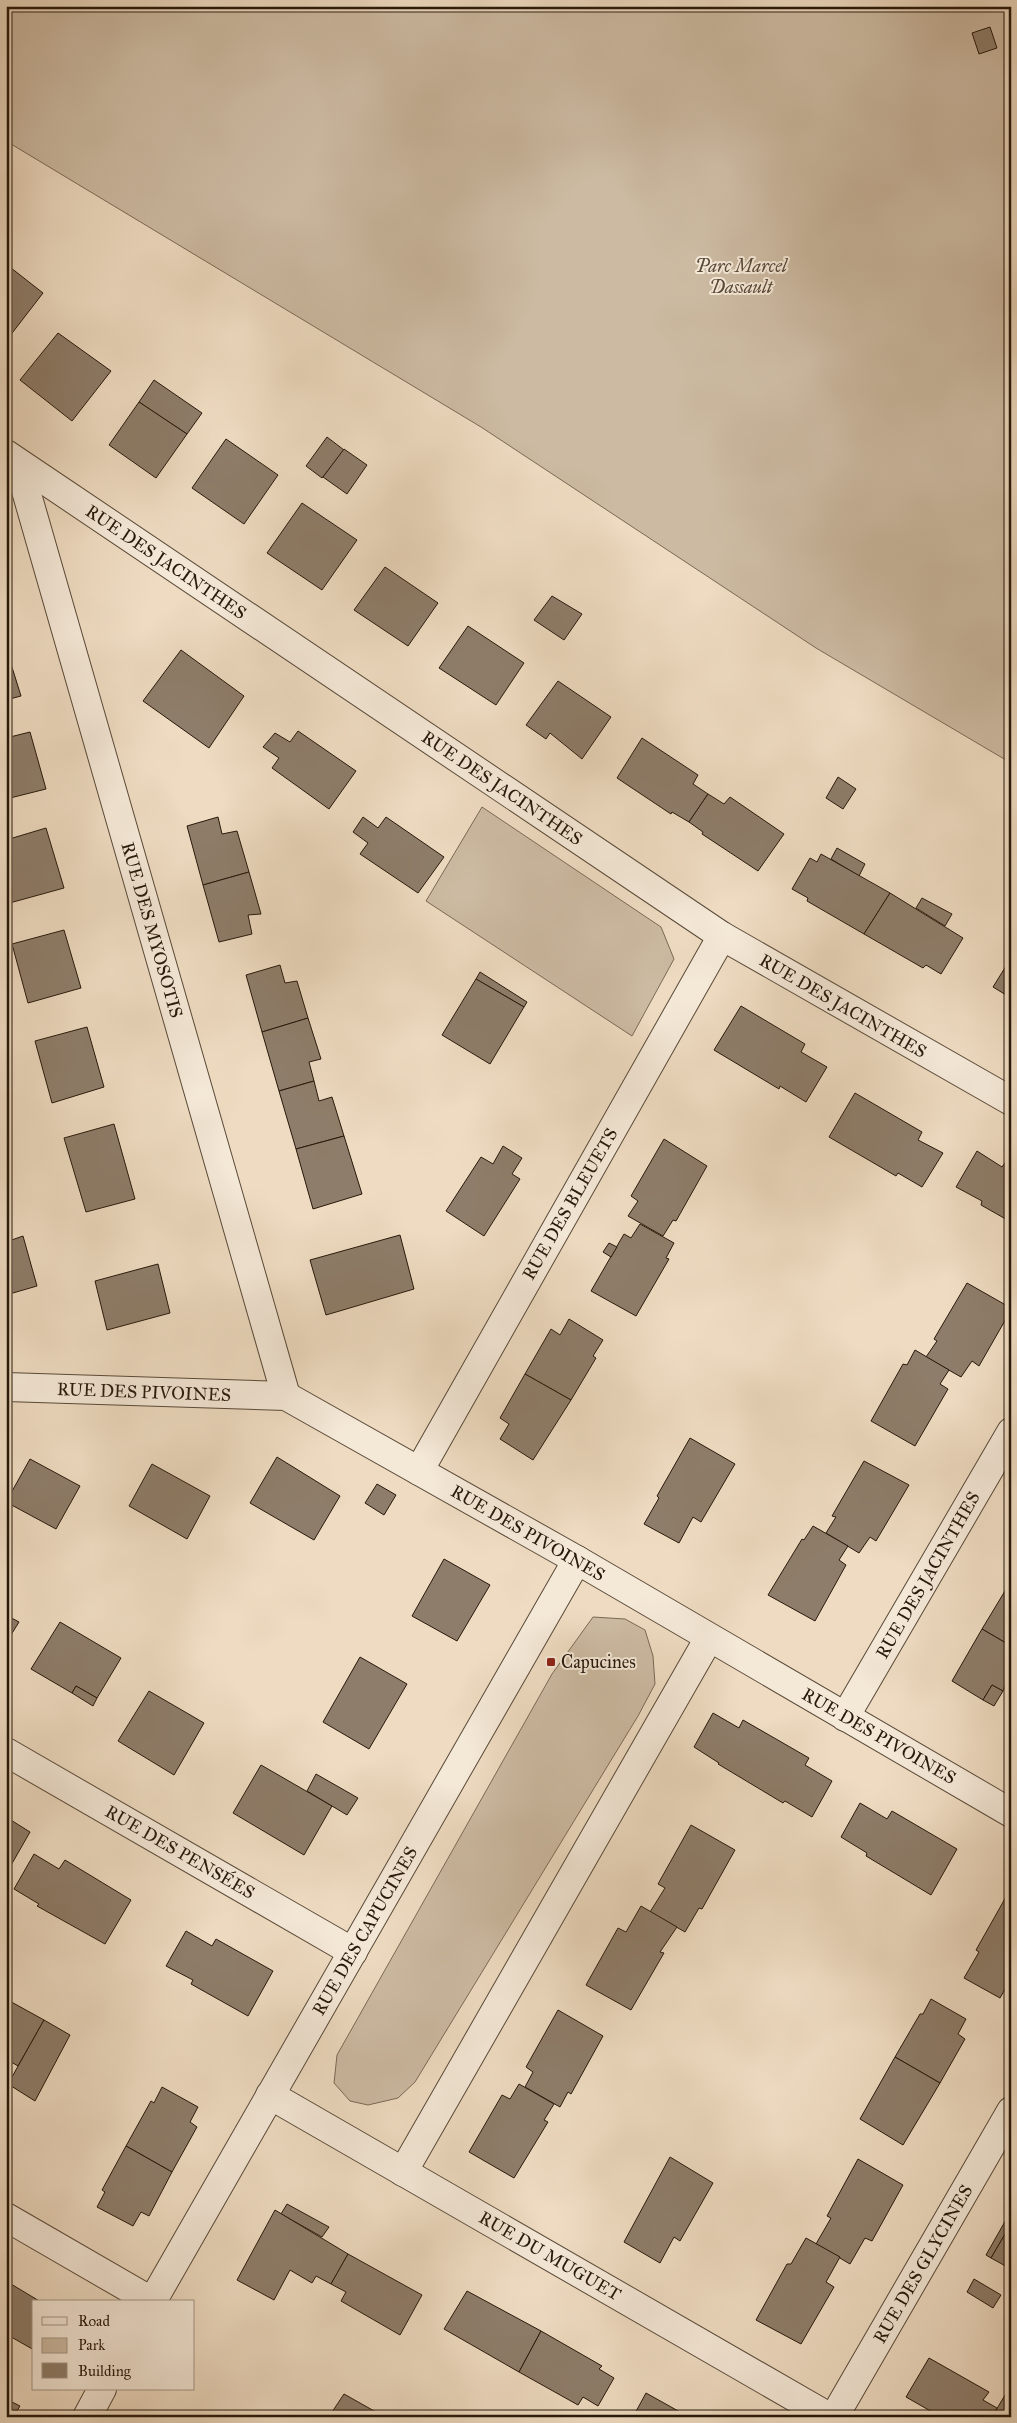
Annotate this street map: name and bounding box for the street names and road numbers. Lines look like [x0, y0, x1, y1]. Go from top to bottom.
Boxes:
street label: RUE DES JACINTHES [81, 500, 251, 625]
street label: RUE DES JACINTHES [417, 726, 587, 851]
street label: RUE DES MYOSOTIS [116, 840, 188, 1020]
street label: RUE DES JACINTHES [755, 949, 931, 1064]
street label: RUE DES BLEUETS [518, 1124, 622, 1284]
street label: RUE DES PIVOINES [57, 1378, 231, 1406]
street label: RUE DES PIVOINES [447, 1480, 609, 1586]
street label: RUE DES JACINTHES [871, 1487, 986, 1663]
street label: RUE DES PIVOINES [798, 1683, 960, 1789]
street label: RUE DES PENSÉES [101, 1799, 260, 1904]
street label: RUE DES CAPUCINES [308, 1843, 422, 2019]
street label: RUE DES GLYCINES [869, 2181, 977, 2347]
street label: RUE DU MUGUET [475, 2206, 625, 2306]

